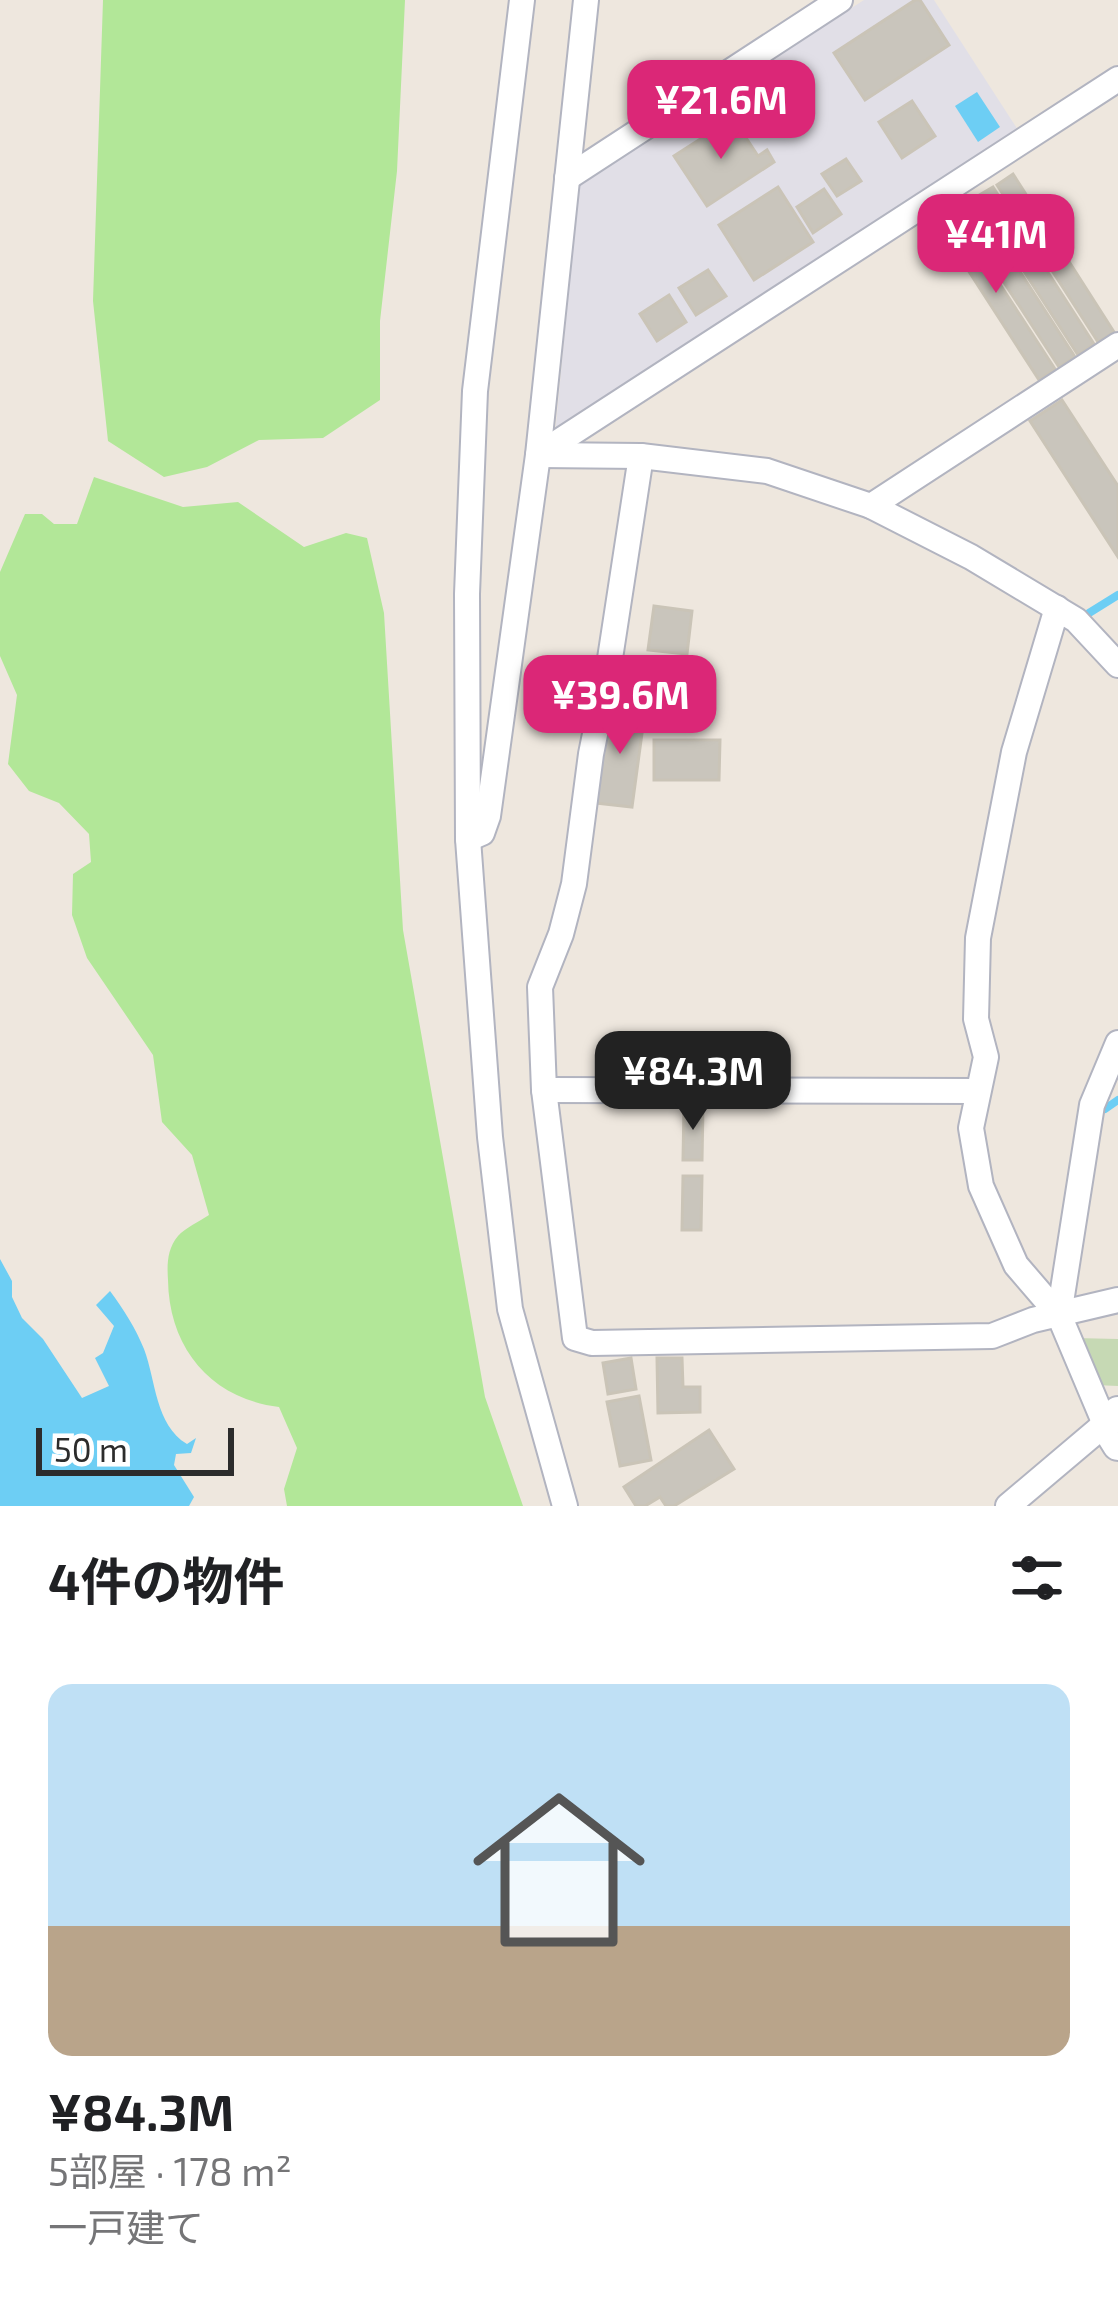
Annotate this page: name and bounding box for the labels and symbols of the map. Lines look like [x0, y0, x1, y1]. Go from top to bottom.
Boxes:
pin: ¥21.6M [623, 60, 819, 162]
pin: ¥41M [925, 194, 1067, 296]
pin: ¥39.6M [522, 655, 718, 757]
pin: ¥84.3M [595, 1031, 791, 1133]
scale bar [36, 1422, 234, 1475]

